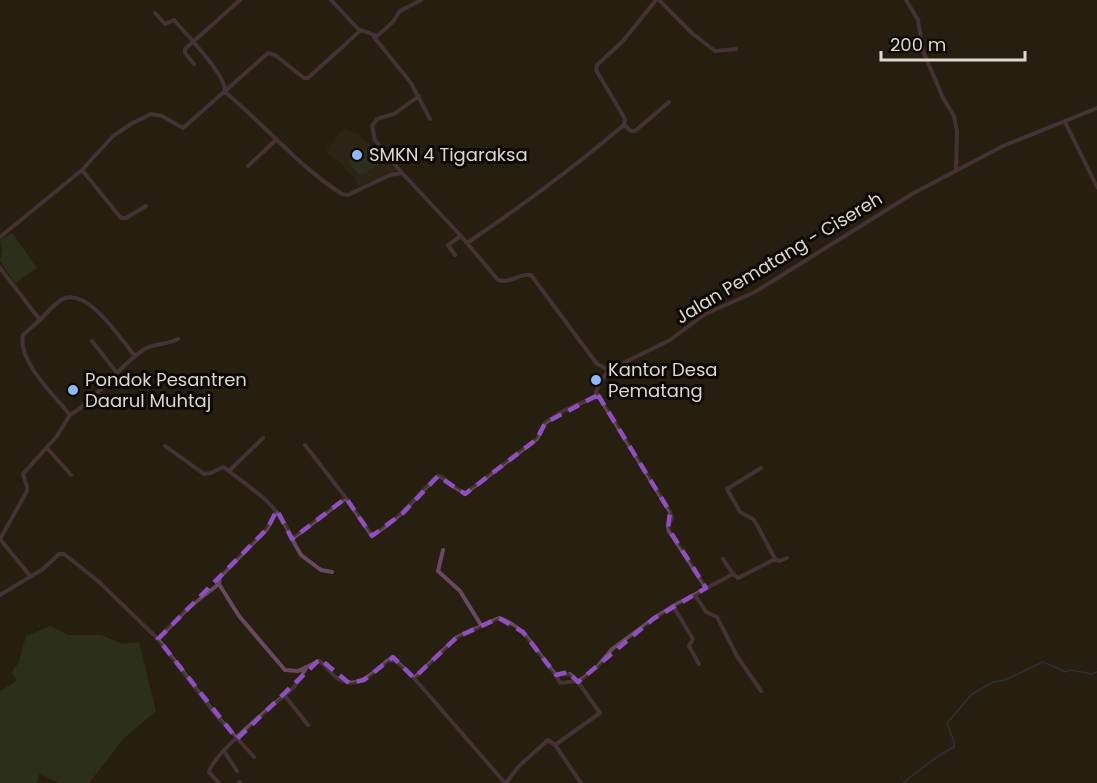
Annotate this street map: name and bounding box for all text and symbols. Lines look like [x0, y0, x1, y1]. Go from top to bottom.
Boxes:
scale bar [881, 24, 1025, 62]
text: 200 m [890, 32, 946, 57]
place label: SMKN 4 Tigaraksa [369, 142, 528, 167]
marker: SMKN 4 Tigaraksa [350, 148, 364, 162]
street label: Jalan Pematang - Cisereh [671, 186, 887, 329]
place label: Kantor Desa Pematang [608, 357, 718, 403]
place label: Pondok Pesantren Daarul Muhtaj [85, 367, 247, 413]
marker: Kantor Desa Pematang [589, 373, 603, 387]
marker: Pondok Pesantren Daarul Muhtaj [66, 383, 80, 397]

